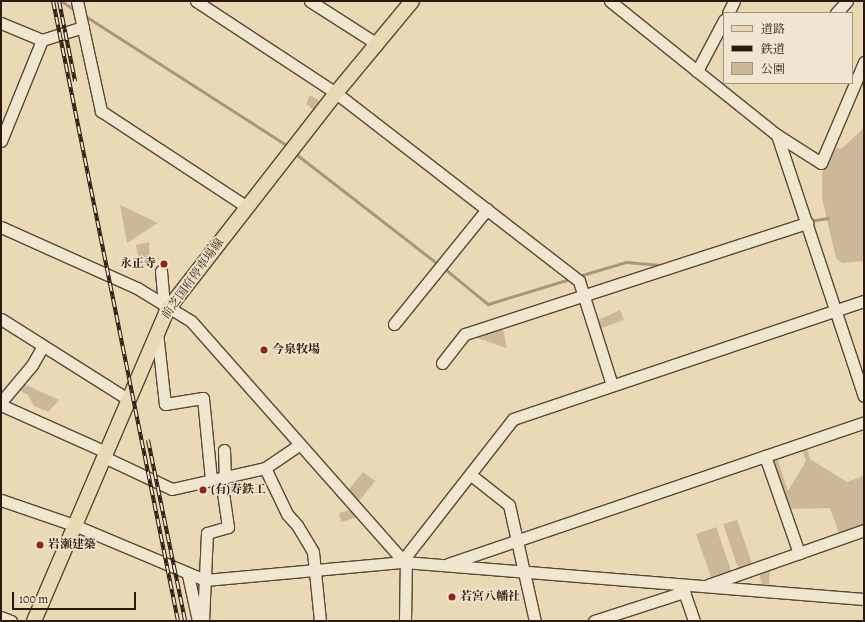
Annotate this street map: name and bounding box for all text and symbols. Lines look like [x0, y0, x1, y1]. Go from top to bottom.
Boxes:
legend [723, 12, 853, 84]
text: 道路 [761, 21, 785, 37]
text: 鉄道 [761, 41, 785, 57]
text: 公園 [761, 61, 785, 77]
street label: 前芝国府停車場線 [159, 236, 227, 322]
place label: 永正寺 [120, 257, 156, 271]
marker: 永正寺 [159, 259, 169, 269]
place label: 今泉牧場 [272, 343, 320, 357]
marker: 今泉牧場 [259, 345, 269, 355]
place label: (有)寿鉄工 [211, 483, 266, 497]
marker: (有)寿鉄工 [198, 485, 208, 495]
place label: 岩瀬建築 [48, 538, 96, 552]
marker: 岩瀬建築 [35, 540, 45, 550]
scale bar [14, 584, 138, 610]
place label: 若宮八幡社 [460, 590, 520, 604]
text: 100 m [19, 591, 48, 607]
marker: 若宮八幡社 [447, 592, 457, 602]

